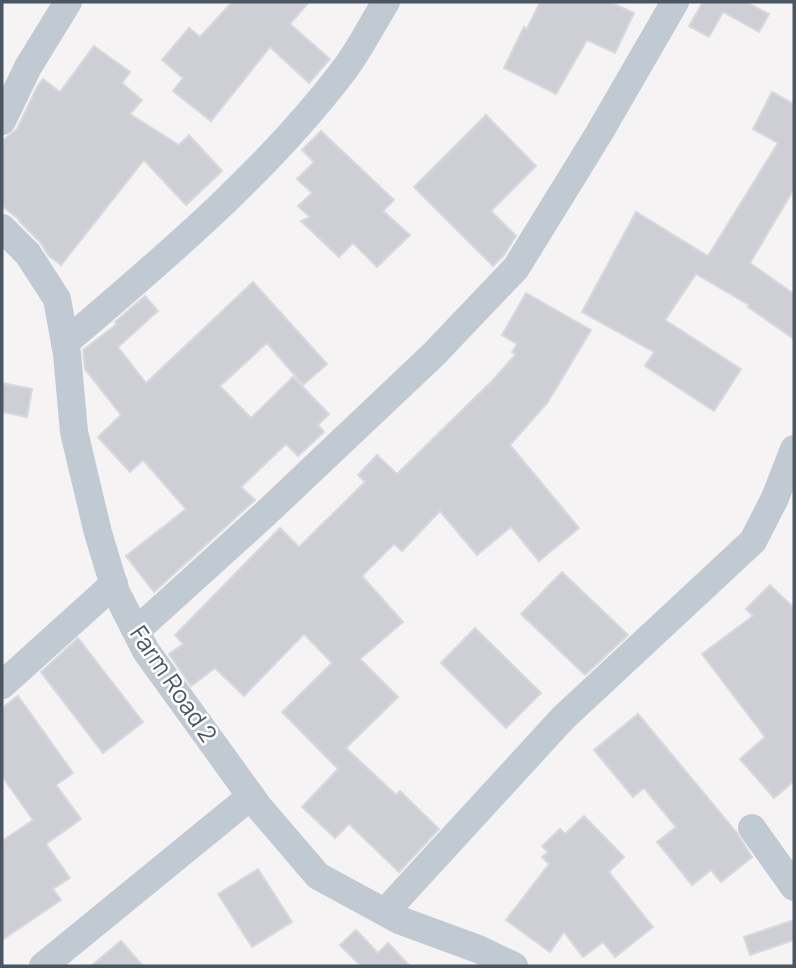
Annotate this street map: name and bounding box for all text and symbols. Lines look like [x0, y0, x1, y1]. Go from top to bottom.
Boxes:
street label: Farm Road 2 [123, 618, 225, 748]

